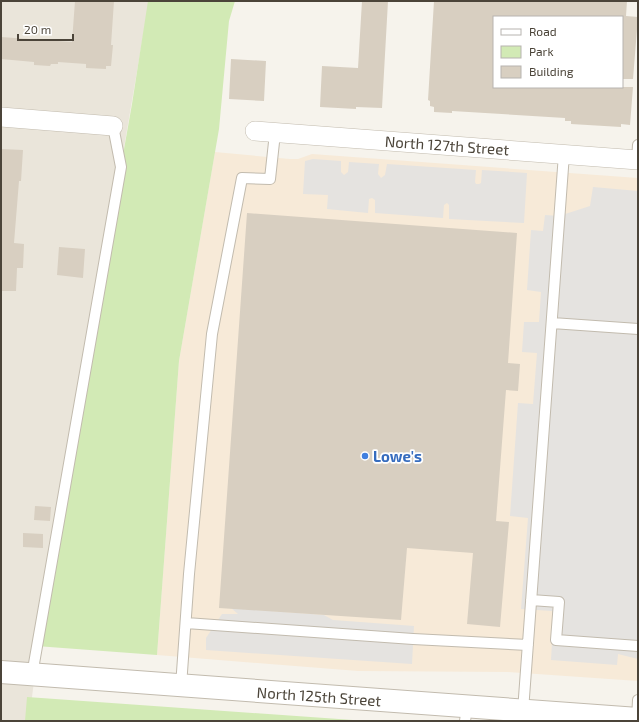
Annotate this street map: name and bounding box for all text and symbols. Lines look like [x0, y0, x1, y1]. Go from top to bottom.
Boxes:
scale bar [18, 16, 73, 42]
legend [493, 16, 623, 88]
text: 20 m [24, 22, 51, 36]
text: Road [529, 24, 557, 38]
text: Park [529, 44, 554, 58]
text: Building [529, 64, 574, 78]
street label: North 127th Street [384, 132, 510, 158]
place label: Lowe's [373, 447, 422, 465]
marker: Lowe's [360, 451, 370, 461]
street label: North 125th Street [256, 683, 382, 709]

